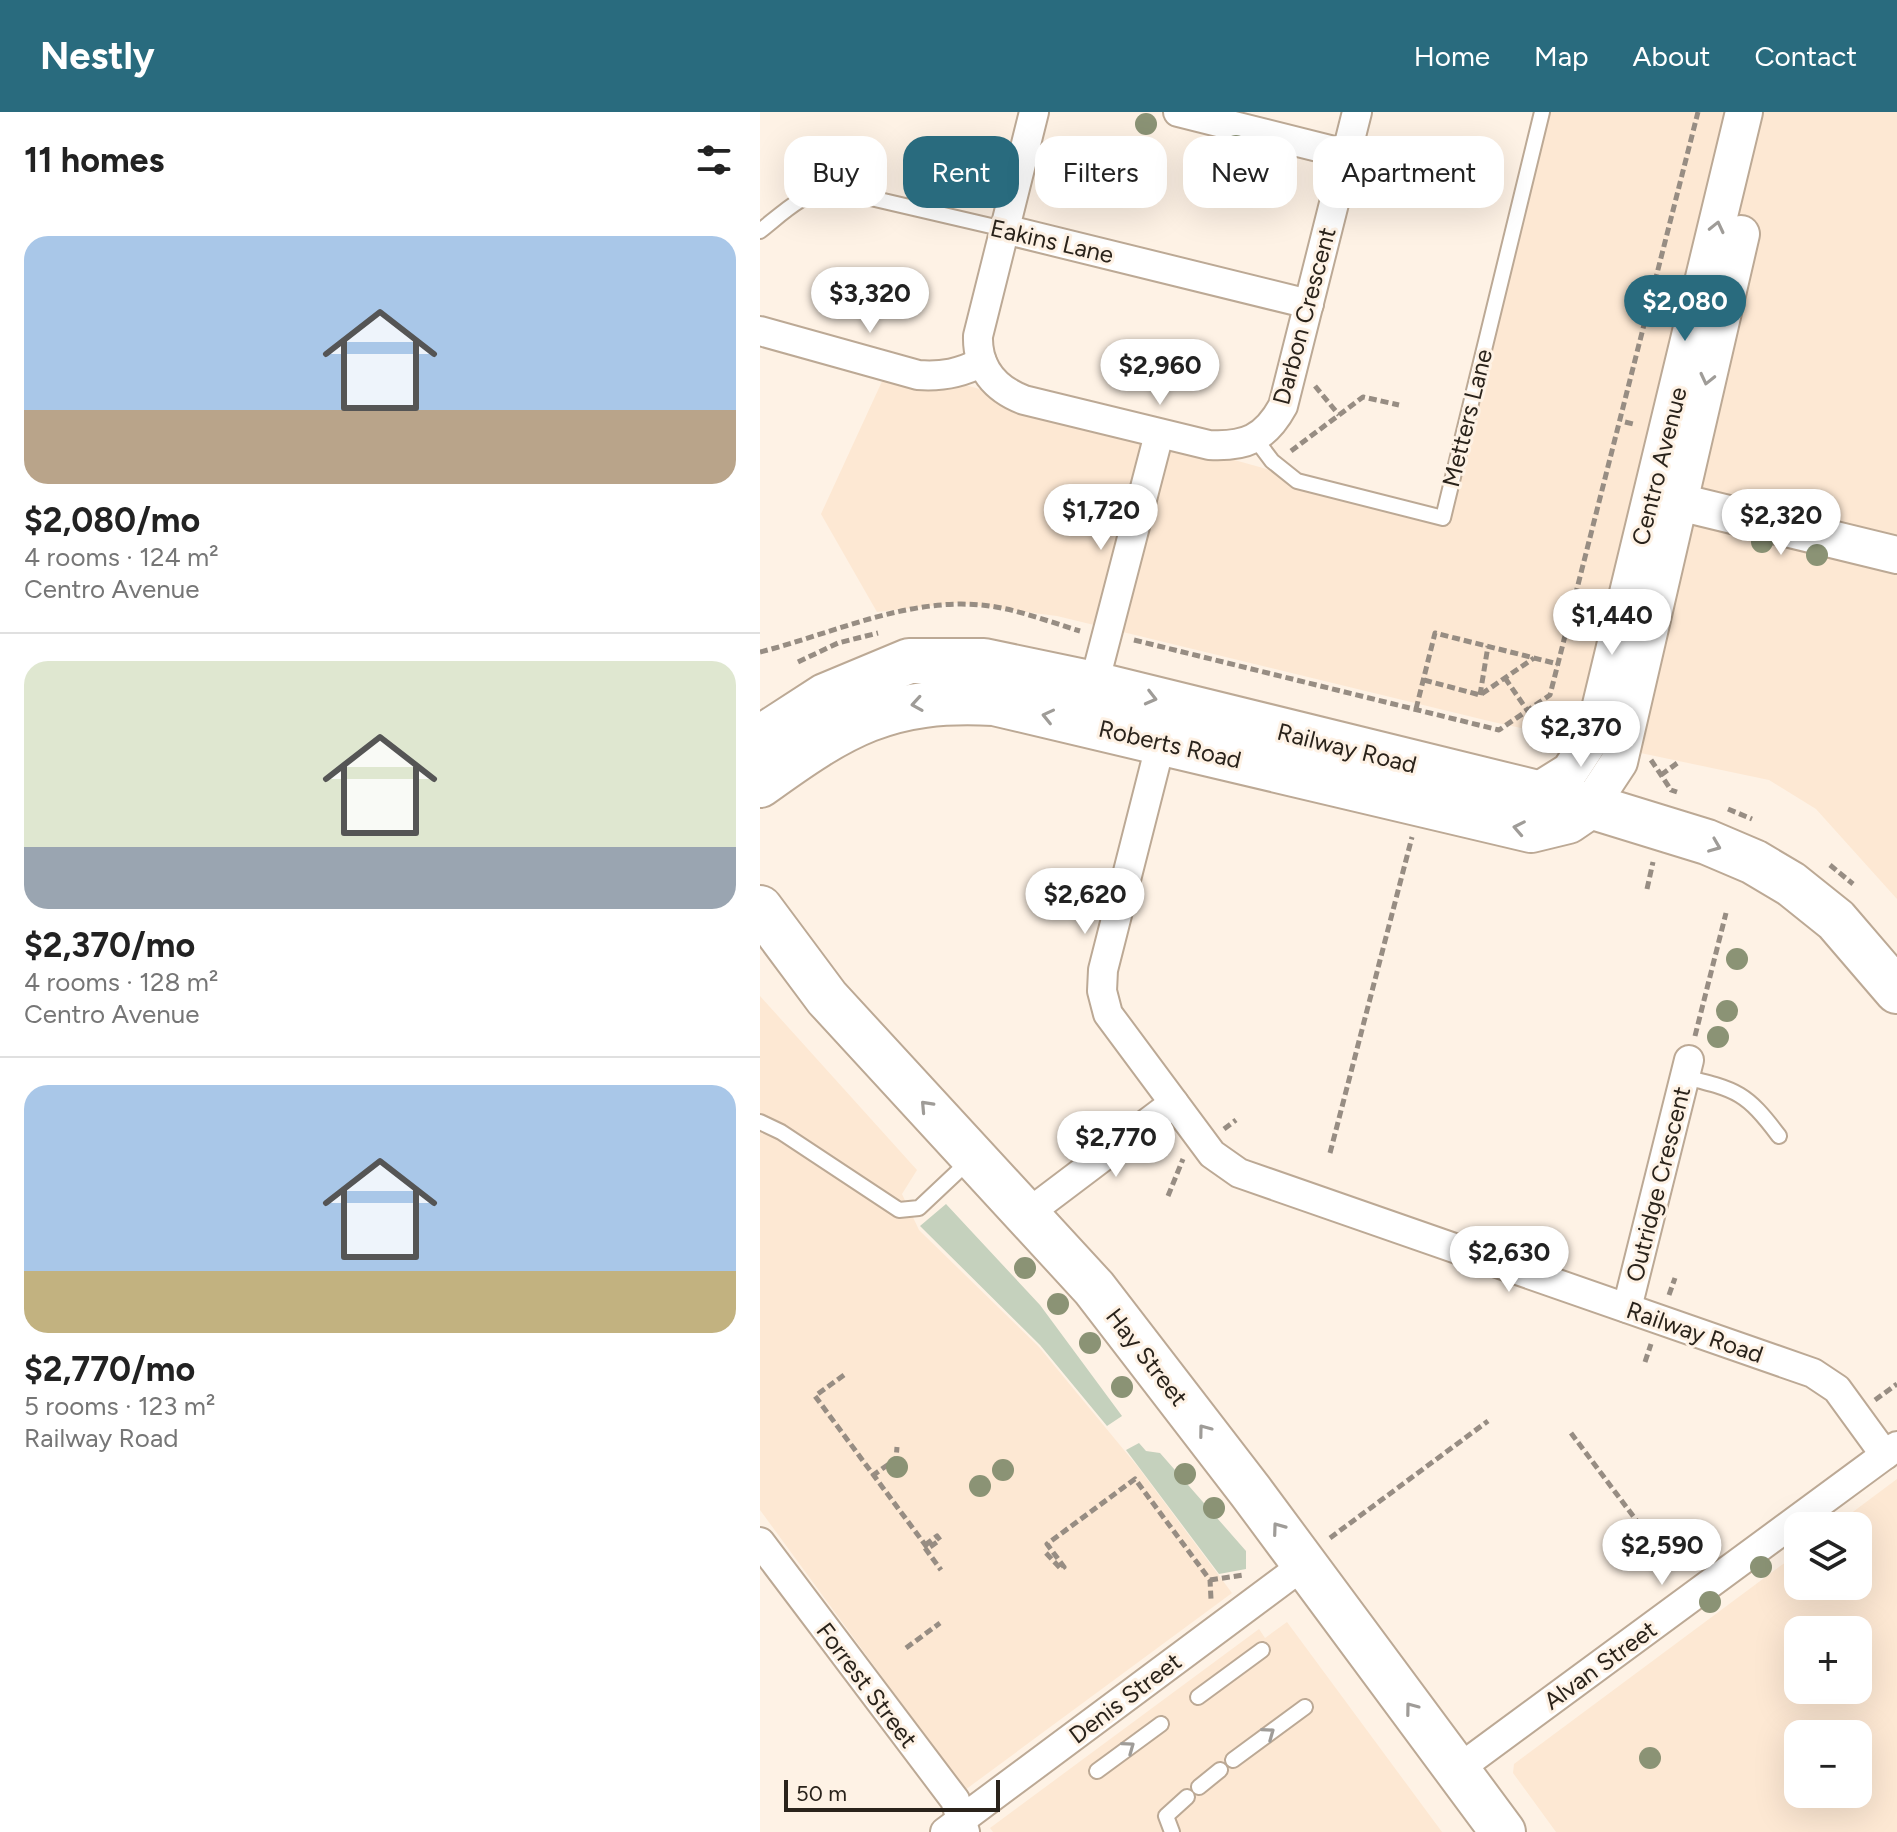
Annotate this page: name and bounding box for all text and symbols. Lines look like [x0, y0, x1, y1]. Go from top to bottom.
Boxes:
text: Nestly [40, 33, 155, 79]
text: Home [1414, 39, 1490, 73]
text: Map [1534, 39, 1589, 73]
text: About [1633, 39, 1710, 73]
text: Contact [1754, 39, 1857, 73]
chip: Buy [784, 136, 887, 208]
chip: Rent [903, 136, 1019, 208]
chip: Filters [1035, 136, 1167, 208]
chip: New [1183, 136, 1297, 208]
chip: Apartment [1313, 136, 1504, 208]
icon: filters [692, 138, 736, 182]
text: 11 homes [24, 140, 164, 181]
street label: Eakins Lane [988, 213, 1116, 269]
one-way arrow [1708, 220, 1725, 234]
street label: Darbon Crescent [1266, 224, 1342, 408]
pin: $3,320 [805, 267, 935, 335]
pin: $2,080 [1620, 275, 1750, 343]
text: $3,320 [829, 277, 911, 309]
text: $2,080 [1642, 285, 1728, 317]
icon: home [308, 288, 452, 432]
pin: $2,960 [1095, 339, 1225, 407]
street label: Metters Lane [1436, 346, 1498, 490]
text: $2,960 [1118, 349, 1202, 381]
one-way arrow [1700, 372, 1717, 385]
street label: Centro Avenue [1625, 384, 1693, 548]
pin: $1,720 [1036, 484, 1166, 552]
pin: $2,320 [1716, 489, 1846, 557]
text: $1,720 [1062, 494, 1140, 526]
text: $2,320 [1740, 499, 1822, 531]
text: $2,080/mo [24, 500, 200, 541]
text: 4 rooms · 124 m² [24, 541, 219, 573]
text: Centro Avenue [24, 573, 200, 605]
pin: $1,440 [1547, 589, 1677, 657]
text: $1,440 [1571, 599, 1653, 631]
one-way arrow [1143, 689, 1157, 706]
one-way arrow [910, 695, 923, 712]
pin: $2,370 [1516, 701, 1646, 769]
one-way arrow [1041, 708, 1055, 725]
text: $2,370 [1540, 711, 1622, 743]
icon: home [308, 713, 452, 857]
street label: Roberts Road [1096, 713, 1244, 775]
street label: Railway Road [1274, 717, 1420, 779]
one-way arrow [1512, 820, 1525, 837]
one-way arrow [1707, 836, 1721, 852]
pin: $2,620 [1020, 868, 1150, 936]
text: $2,620 [1043, 878, 1127, 910]
text: $2,370/mo [24, 925, 195, 966]
text: 4 rooms · 128 m² [24, 966, 218, 998]
text: Centro Avenue [24, 998, 200, 1030]
street label: Outridge Crescent [1620, 1083, 1696, 1285]
one-way arrow [921, 1100, 935, 1115]
pin: $2,770 [1051, 1111, 1181, 1179]
text: $2,770 [1075, 1121, 1157, 1153]
icon: home [308, 1137, 452, 1281]
pin: $2,630 [1444, 1226, 1574, 1294]
text: $2,630 [1468, 1236, 1550, 1268]
street label: Railway Road [1623, 1295, 1767, 1369]
street label: Hay Street [1100, 1302, 1194, 1412]
text: $2,770/mo [24, 1349, 195, 1390]
text: 5 rooms · 123 m² [24, 1390, 215, 1422]
text: Railway Road [24, 1422, 178, 1454]
one-way arrow [1200, 1424, 1214, 1439]
map controls [1784, 1512, 1872, 1808]
button: layers [1784, 1512, 1872, 1600]
pin: $2,590 [1597, 1519, 1727, 1587]
one-way arrow [1273, 1522, 1288, 1537]
text: $2,590 [1620, 1529, 1704, 1561]
street label: Alvan Street [1538, 1614, 1662, 1716]
button: + [1784, 1616, 1872, 1704]
street label: Forrest Street [810, 1617, 924, 1753]
street label: Denis Street [1063, 1646, 1187, 1750]
one-way arrow [1406, 1702, 1420, 1716]
button: − [1784, 1720, 1872, 1808]
one-way arrow [1261, 1729, 1275, 1743]
one-way arrow [1120, 1743, 1135, 1757]
scale bar [784, 1776, 1000, 1812]
text: 50 m [796, 1780, 847, 1807]

